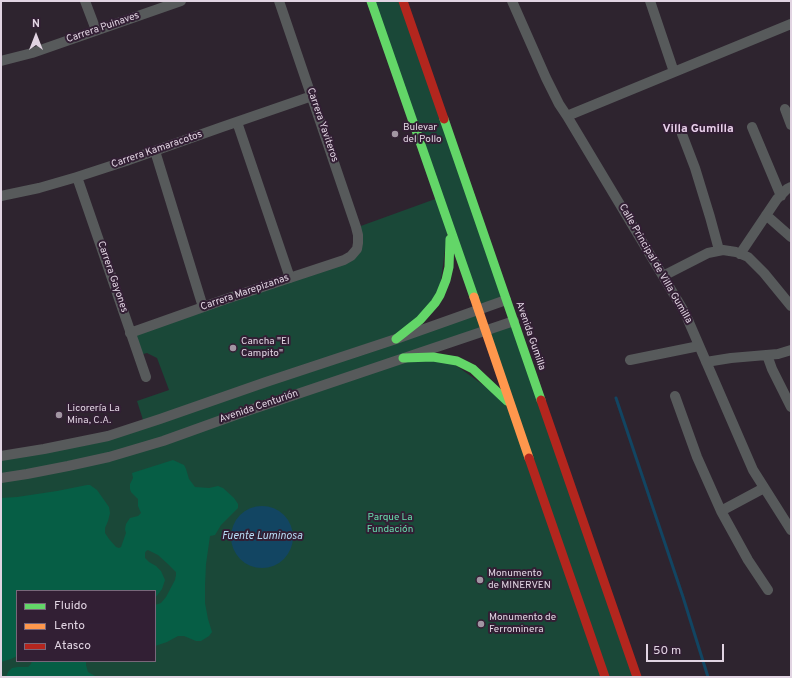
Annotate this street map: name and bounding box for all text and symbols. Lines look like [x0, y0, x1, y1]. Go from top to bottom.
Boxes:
street label: Carrera Puinaves [65, 10, 141, 46]
north arrow [16, 16, 56, 56]
text: N [32, 17, 40, 31]
street label: Carrera Yaviteros [304, 86, 340, 164]
place label: Bulevar del Pollo [403, 122, 442, 146]
district label: Villa Gumilla [662, 123, 734, 137]
street label: Carrera Kamaracotos [110, 129, 204, 171]
marker: Bulevar del Pollo [390, 129, 400, 139]
street label: Calle Principal de Villa Gumilla [616, 202, 694, 326]
street label: Carrera Gayones [94, 240, 130, 314]
street label: Carrera Marepizanas [199, 272, 291, 314]
street label: Avenida Gumilla [513, 300, 547, 372]
place label: Cancha "El Campito" [241, 336, 290, 360]
marker: Cancha "El Campito" [228, 343, 238, 353]
street label: Avenida Centurión [218, 388, 300, 426]
place label: Licorería La Mina, C.A. [67, 403, 120, 426]
marker: Licorería La Mina, C.A. [54, 410, 64, 420]
park label: Parque La Fundación [367, 512, 413, 536]
water label: Fuente Luminosa [222, 530, 302, 544]
place label: Monumento de MINERVEN [488, 568, 551, 592]
marker: Monumento de MINERVEN [475, 575, 485, 585]
legend [16, 590, 156, 662]
text: Fluido [54, 598, 87, 614]
place label: Monumento de Ferrominera [489, 612, 556, 636]
text: Lento [54, 618, 85, 634]
marker: Monumento de Ferrominera [476, 619, 486, 629]
scale bar [648, 636, 726, 662]
text: Atasco [54, 638, 91, 654]
text: 50 m [653, 643, 681, 659]

